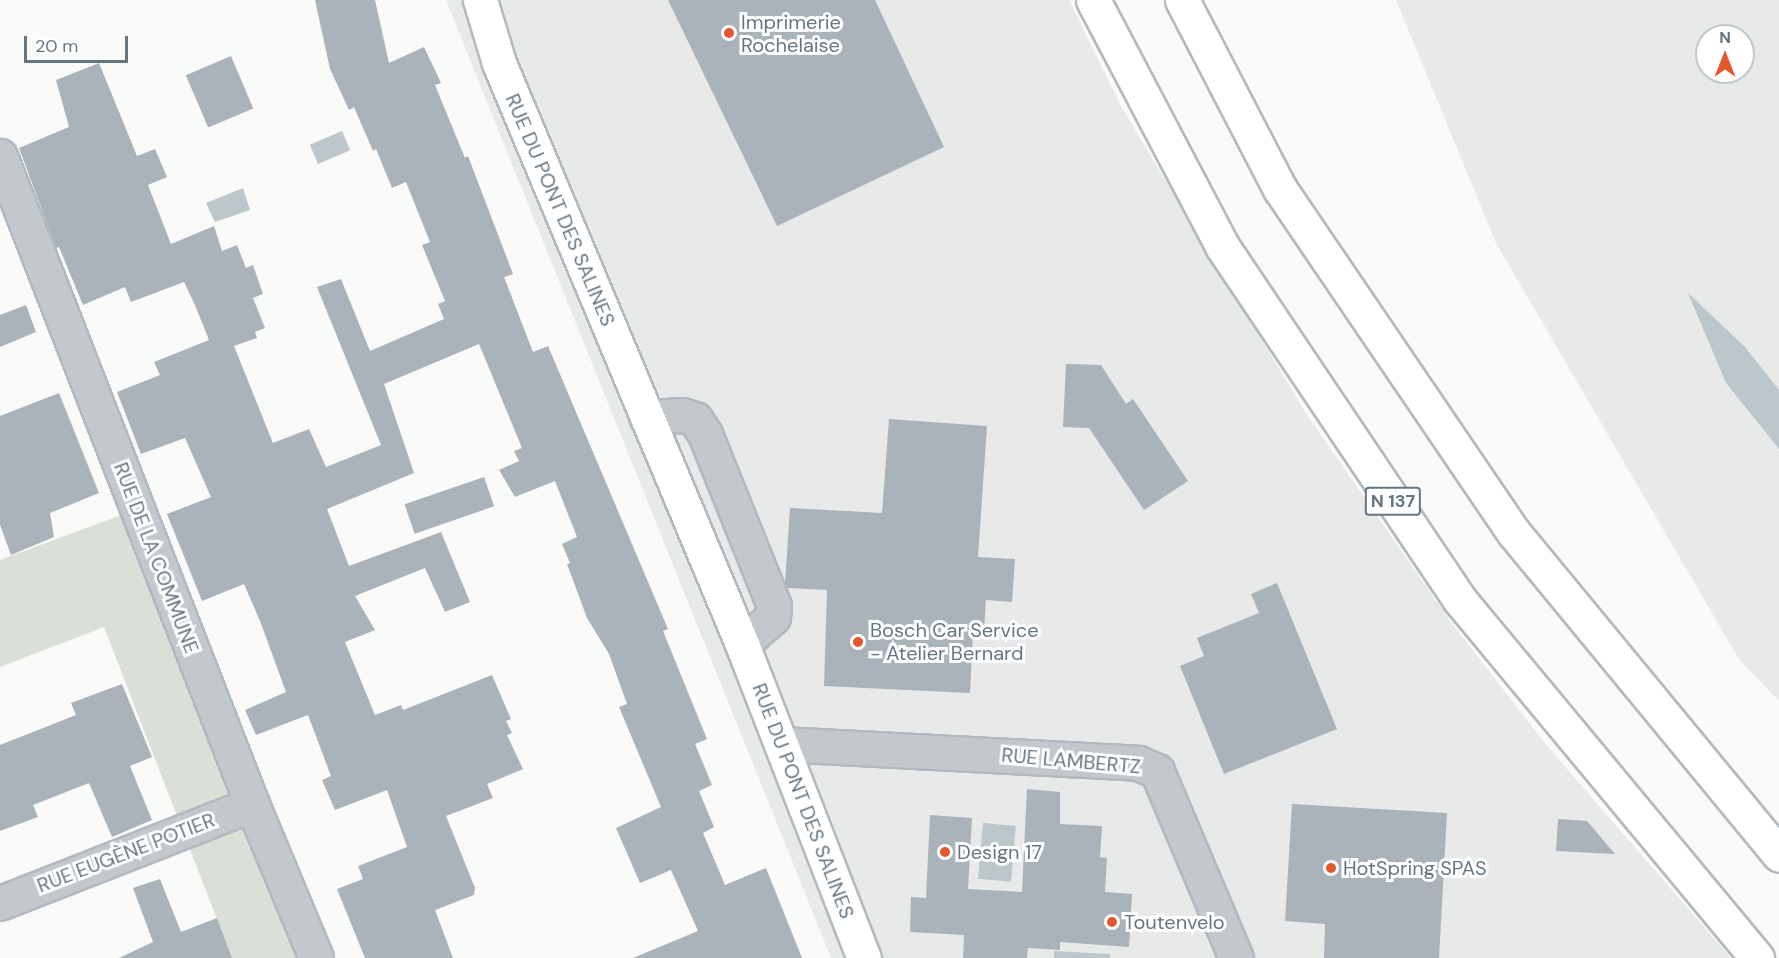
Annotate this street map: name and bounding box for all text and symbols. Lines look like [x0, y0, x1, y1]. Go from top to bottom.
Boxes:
place label: Imprimerie Rochelaise [741, 10, 841, 57]
scale bar [27, 24, 130, 62]
north arrow [1695, 24, 1755, 84]
marker: Imprimerie Rochelaise [722, 26, 736, 40]
text: N [1719, 27, 1731, 48]
text: 20 m [35, 34, 78, 58]
street label: RUE DU PONT DES SALINES [500, 90, 620, 330]
street label: RUE DE LA COMMUNE [108, 459, 204, 657]
road number: N 137 [1364, 486, 1422, 516]
place label: Bosch Car Service - Atelier Bernard [870, 618, 1039, 665]
marker: Bosch Car Service - Atelier Bernard [851, 635, 865, 649]
street label: RUE DU PONT DES SALINES [747, 680, 859, 922]
street label: RUE LAMBERTZ [1000, 743, 1142, 779]
street label: RUE EUGÈNE POTIER [34, 808, 218, 898]
place label: Design 17 [957, 840, 1042, 864]
marker: Design 17 [938, 845, 952, 859]
place label: HotSpring SPAS [1343, 856, 1487, 880]
marker: HotSpring SPAS [1324, 861, 1338, 875]
place label: Toutenvelo [1124, 910, 1225, 934]
marker: Toutenvelo [1105, 915, 1119, 929]

